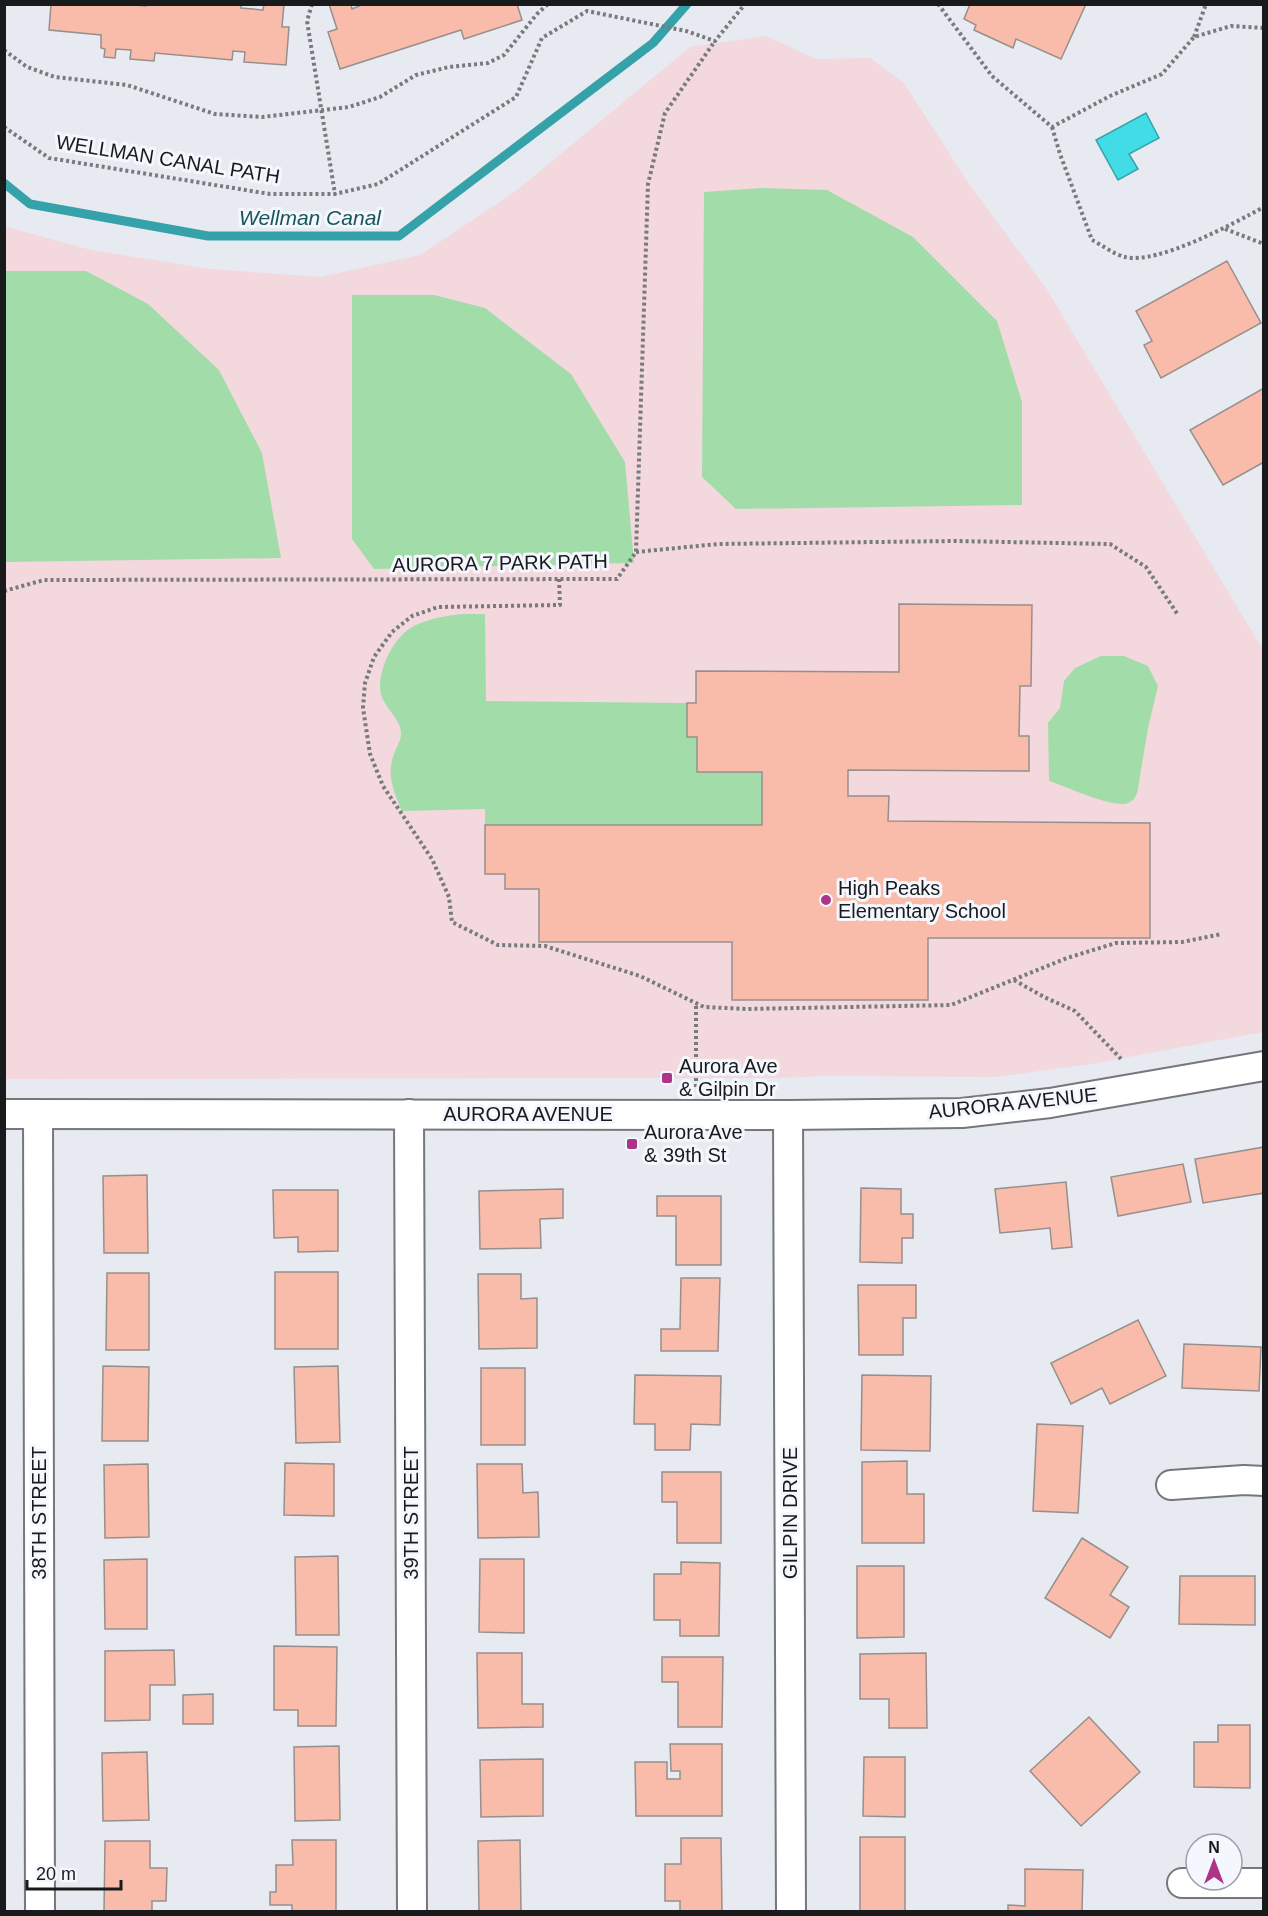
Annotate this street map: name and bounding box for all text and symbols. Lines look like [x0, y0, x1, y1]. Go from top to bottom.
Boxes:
street label: WELLMAN CANAL PATH [55, 130, 281, 188]
water label: Wellman Canal [239, 206, 382, 229]
street label: AURORA 7 PARK PATH [392, 550, 608, 576]
place label: High Peaks Elementary School [838, 877, 1006, 922]
marker: High Peaks Elementary School [819, 893, 833, 907]
place label: Aurora Ave & Gilpin Dr [679, 1055, 778, 1100]
marker: Aurora Ave & Gilpin Dr [660, 1071, 674, 1085]
street label: AURORA AVENUE [927, 1083, 1099, 1123]
street label: AURORA AVENUE [443, 1103, 613, 1125]
place label: Aurora Ave & 39th St [644, 1121, 743, 1166]
marker: Aurora Ave & 39th St [625, 1137, 639, 1151]
street label: 38TH STREET [28, 1446, 50, 1580]
street label: 39TH STREET [400, 1446, 422, 1580]
street label: GILPIN DRIVE [779, 1447, 801, 1579]
north arrow [1184, 1832, 1244, 1892]
text: N [1208, 1839, 1220, 1856]
scale bar [27, 1853, 122, 1891]
text: 20 m [36, 1864, 76, 1884]

